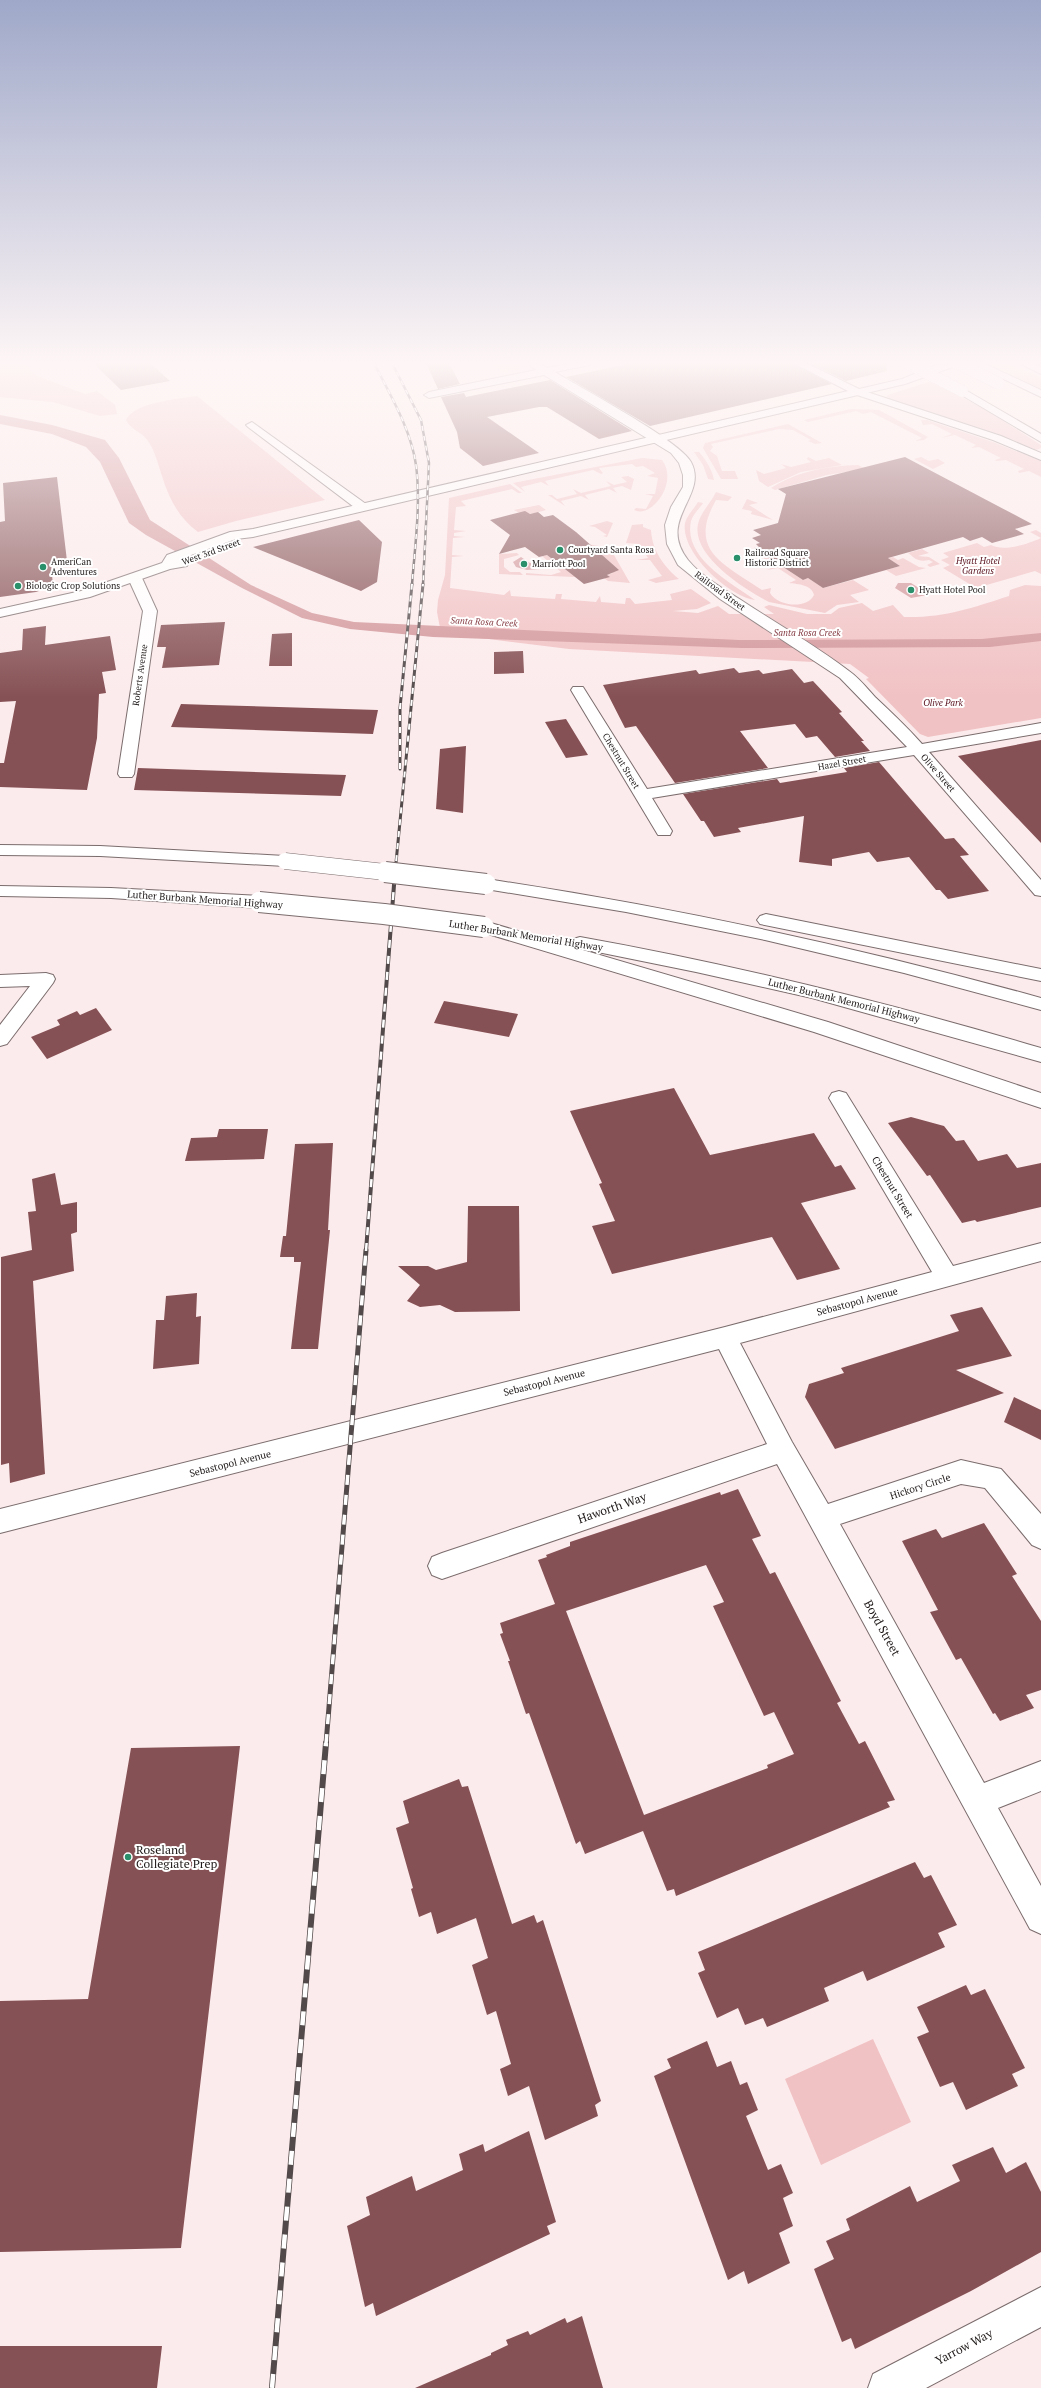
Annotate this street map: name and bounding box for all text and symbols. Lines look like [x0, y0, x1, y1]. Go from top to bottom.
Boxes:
street label: West 3rd Street [180, 536, 242, 568]
place label: Courtyard Santa Rosa [568, 544, 654, 556]
marker: Courtyard Santa Rosa [555, 545, 565, 555]
place label: Railroad Square Historic District [745, 547, 810, 569]
marker: Railroad Square Historic District [732, 553, 742, 563]
park label: Hyatt Hotel Gardens [955, 555, 1001, 577]
place label: AmeriCan Adventures [51, 556, 97, 578]
place label: Marriott Pool [532, 558, 586, 570]
marker: Marriott Pool [519, 559, 529, 569]
marker: AmeriCan Adventures [38, 562, 48, 572]
street label: Railroad Street [692, 569, 748, 614]
place label: Biologic Crop Solutions [26, 580, 120, 592]
marker: Biologic Crop Solutions [13, 581, 23, 591]
place label: Hyatt Hotel Pool [919, 584, 986, 596]
marker: Hyatt Hotel Pool [906, 585, 916, 595]
water label: Santa Rosa Creek [450, 614, 518, 630]
water label: Santa Rosa Creek [773, 627, 841, 639]
street label: Roberts Avenue [130, 643, 150, 707]
park label: Olive Park [923, 697, 963, 709]
street label: Chestnut Street [600, 731, 643, 792]
street label: Olive Street [918, 751, 958, 795]
street label: Hazel Street [817, 753, 868, 773]
street label: Luther Burbank Memorial Highway [127, 888, 284, 911]
street label: Luther Burbank Memorial Highway [448, 917, 605, 954]
street label: Luther Burbank Memorial Highway [767, 975, 922, 1026]
street label: Chestnut Street [869, 1154, 916, 1221]
street label: Sebastopol Avenue [815, 1284, 899, 1319]
street label: Sebastopol Avenue [502, 1366, 586, 1399]
street label: Sebastopol Avenue [188, 1447, 272, 1480]
street label: Hickory Circle [888, 1471, 952, 1502]
street label: Haworth Way [576, 1488, 649, 1526]
street label: Boyd Street [861, 1597, 904, 1659]
place label: Roseland Collegiate Prep [136, 1842, 218, 1871]
marker: Roseland Collegiate Prep [123, 1852, 133, 1862]
street label: Yarrow Way [933, 2325, 996, 2368]

